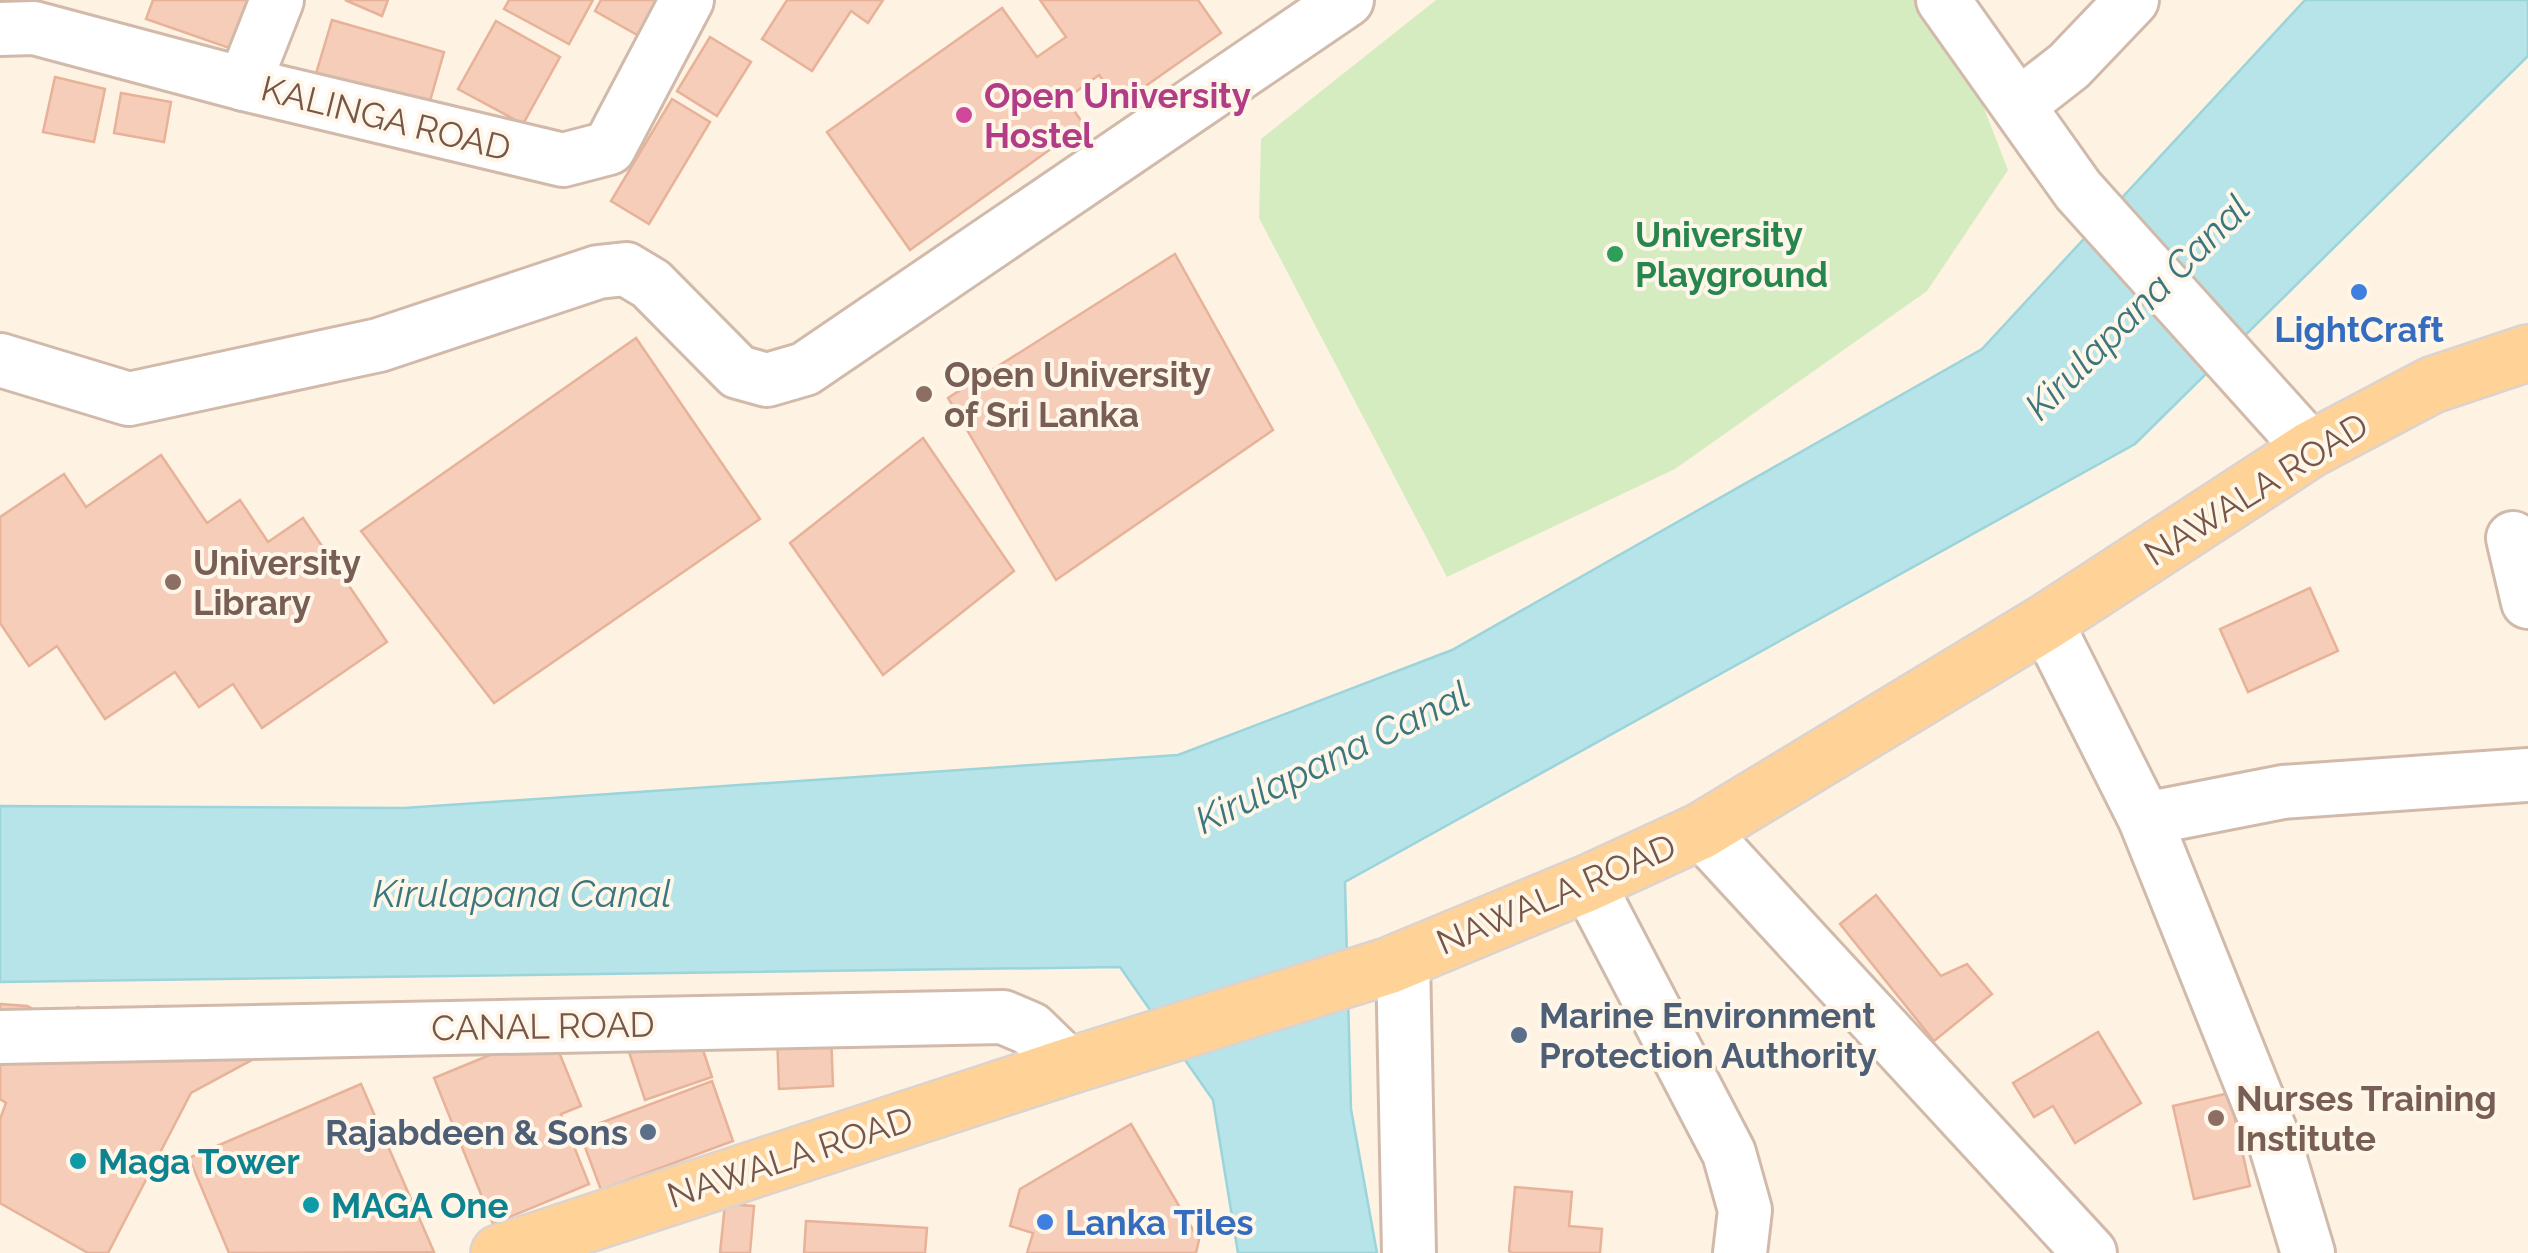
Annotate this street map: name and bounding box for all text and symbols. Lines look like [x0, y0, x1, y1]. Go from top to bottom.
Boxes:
street label: KALINGA ROAD [257, 67, 515, 169]
place label: Open University Hostel [984, 75, 1251, 156]
marker: Open University Hostel [953, 104, 975, 126]
water label: Kirulapana Canal [2015, 185, 2259, 429]
place label: University Playground [1635, 214, 1828, 295]
marker: University Playground [1604, 243, 1626, 265]
marker: LightCraft [2348, 281, 2370, 303]
place label: LightCraft [2274, 309, 2444, 350]
place label: Open University of Sri Lanka [944, 354, 1211, 435]
marker: Open University of Sri Lanka [913, 383, 935, 405]
street label: NAWALA ROAD [2137, 404, 2375, 574]
place label: University Library [193, 542, 361, 623]
marker: University Library [162, 571, 184, 593]
water label: Kirulapana Canal [1188, 671, 1476, 843]
street label: NAWALA ROAD [1430, 825, 1682, 963]
water label: Kirulapana Canal [372, 871, 672, 916]
place label: Marine Environment Protection Authority [1539, 995, 1877, 1076]
street label: CANAL ROAD [431, 1004, 655, 1048]
marker: Marine Environment Protection Authority [1508, 1024, 1530, 1046]
place label: Nurses Training Institute [2236, 1078, 2497, 1159]
street label: NAWALA ROAD [662, 1098, 918, 1216]
marker: Nurses Training Institute [2205, 1107, 2227, 1129]
place label: Rajabdeen & Sons [325, 1112, 628, 1153]
marker: Rajabdeen & Sons [637, 1121, 659, 1143]
place label: Maga Tower [98, 1141, 300, 1182]
marker: Maga Tower [67, 1150, 89, 1172]
place label: MAGA One [331, 1185, 508, 1226]
marker: MAGA One [300, 1194, 322, 1216]
place label: Lanka Tiles [1065, 1202, 1253, 1243]
marker: Lanka Tiles [1034, 1211, 1056, 1233]

